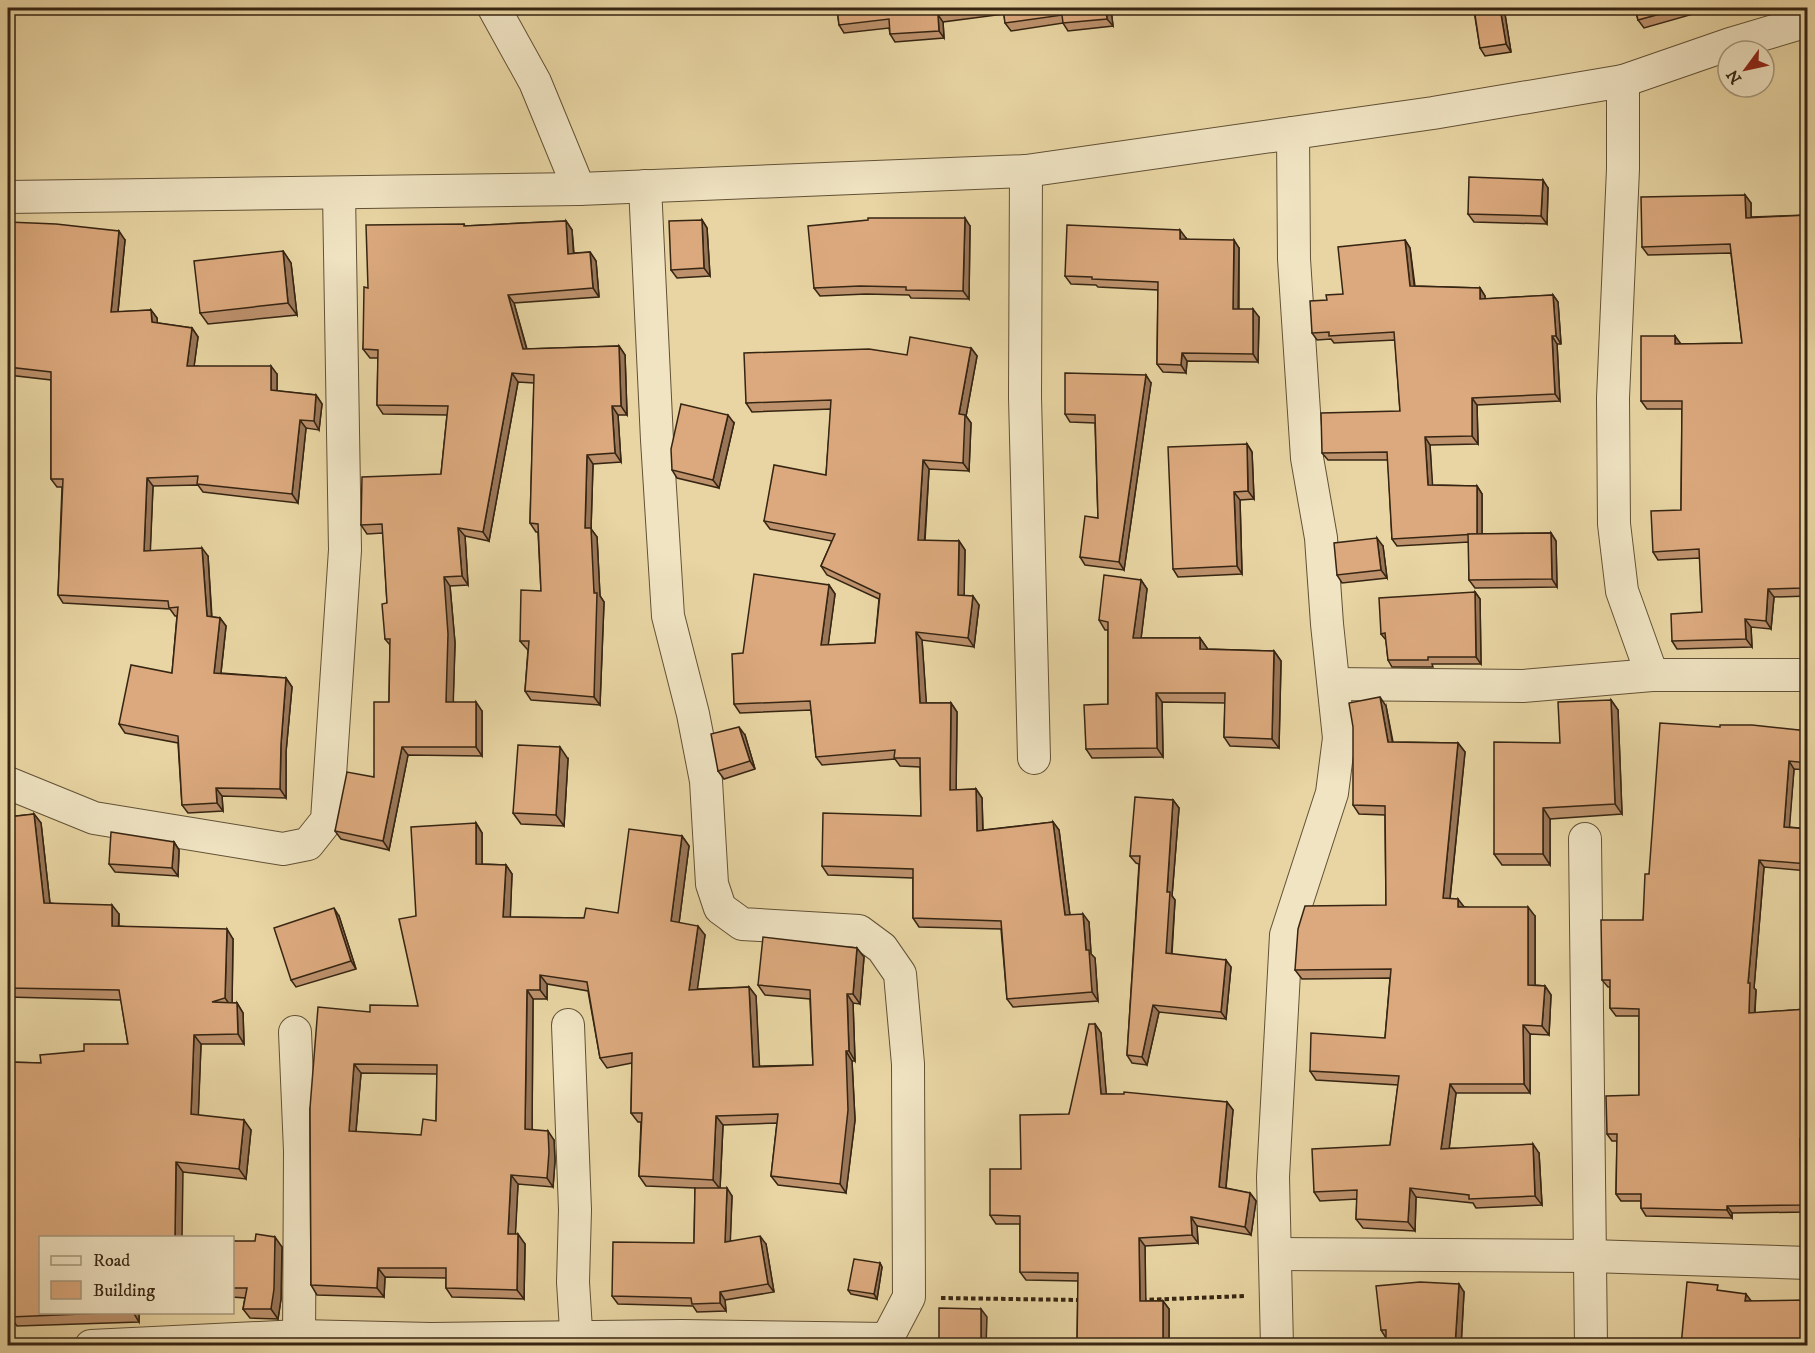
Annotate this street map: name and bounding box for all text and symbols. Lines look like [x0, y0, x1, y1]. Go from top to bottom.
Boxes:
north arrow [1716, 39, 1776, 99]
text: N [1722, 66, 1746, 88]
legend [39, 1236, 234, 1314]
text: Road [93, 1250, 130, 1272]
text: Building [93, 1280, 155, 1302]

